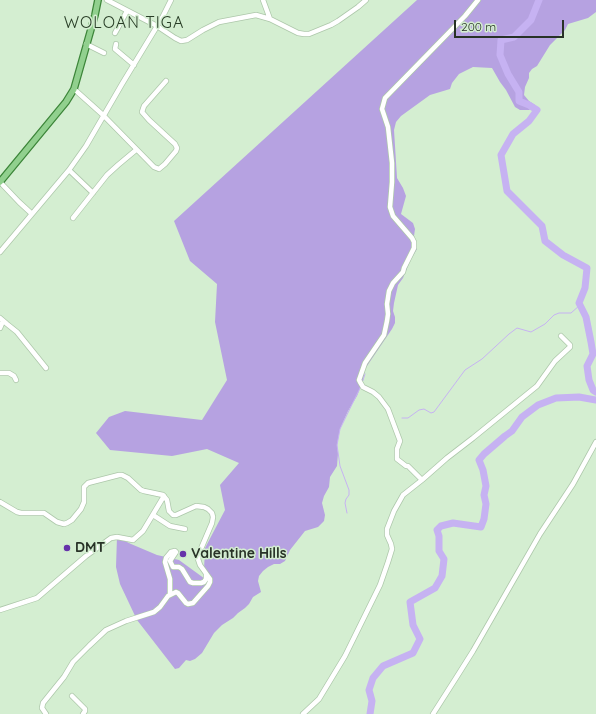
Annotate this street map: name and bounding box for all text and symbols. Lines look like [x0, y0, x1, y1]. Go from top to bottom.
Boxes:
scale bar [456, 12, 566, 38]
district label: WOLOAN TIGA [64, 13, 184, 33]
text: 200 m [461, 19, 496, 34]
place label: DMT [75, 540, 105, 556]
marker: DMT [62, 543, 72, 553]
place label: Valentine Hills [191, 546, 287, 562]
marker: Valentine Hills [178, 549, 188, 559]

